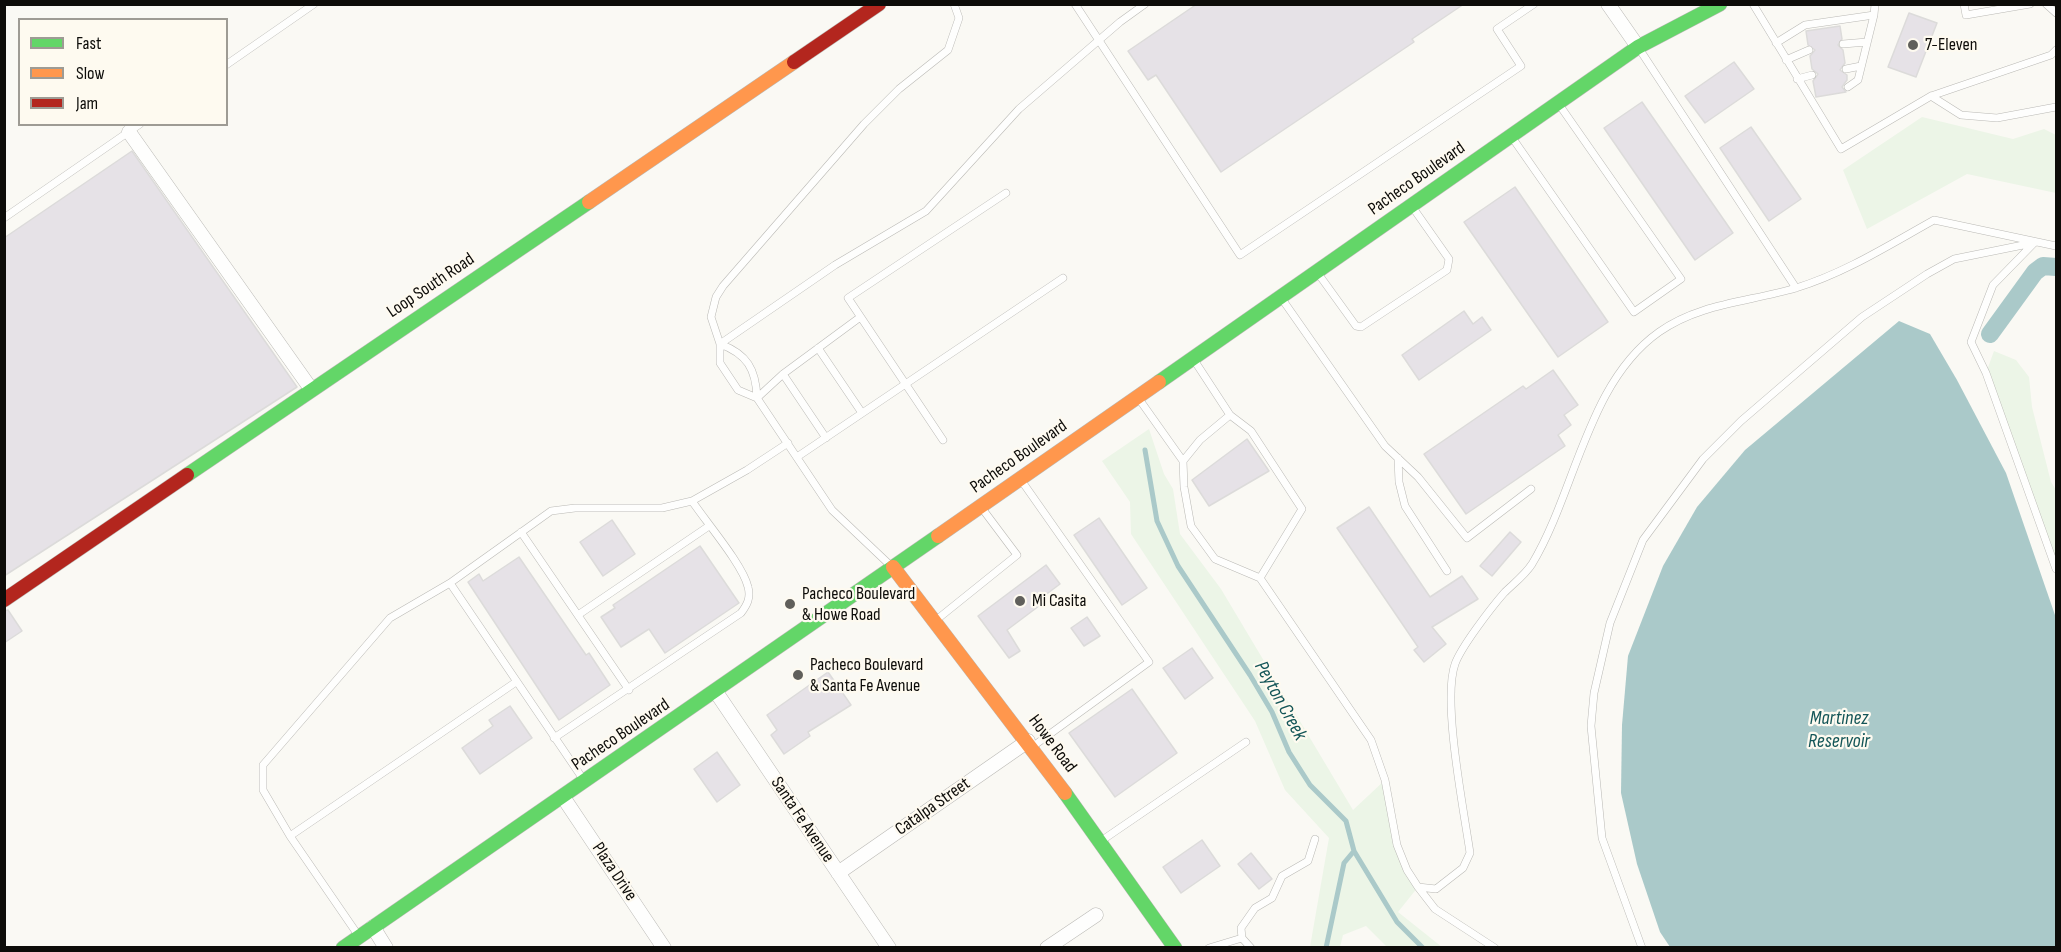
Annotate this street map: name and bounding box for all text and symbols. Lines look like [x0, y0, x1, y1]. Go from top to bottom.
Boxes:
legend [18, 18, 228, 126]
text: Fast [76, 33, 101, 54]
place label: 7-Eleven [1925, 34, 1978, 56]
marker: 7-Eleven [1906, 38, 1920, 52]
text: Slow [76, 63, 105, 84]
text: Jam [76, 93, 98, 114]
street label: Pacheco Boulevard [1364, 138, 1470, 220]
street label: Loop South Road [383, 249, 479, 323]
street label: Pacheco Boulevard [966, 416, 1072, 498]
place label: Pacheco Boulevard & Howe Road [802, 583, 915, 626]
place label: Mi Casita [1032, 590, 1086, 612]
marker: Mi Casita [1013, 594, 1027, 608]
marker: Pacheco Boulevard & Howe Road [783, 597, 797, 611]
place label: Pacheco Boulevard & Santa Fe Avenue [810, 654, 923, 696]
water label: Peyton Creek [1248, 657, 1312, 745]
marker: Pacheco Boulevard & Santa Fe Avenue [791, 668, 805, 682]
street label: Pacheco Boulevard [568, 694, 674, 776]
water label: Martinez Reservoir [1808, 707, 1870, 754]
street label: Howe Road [1023, 711, 1081, 777]
street label: Santa Fe Avenue [766, 773, 838, 867]
street label: Catalpa Street [891, 773, 975, 841]
street label: Plaza Drive [587, 839, 641, 905]

